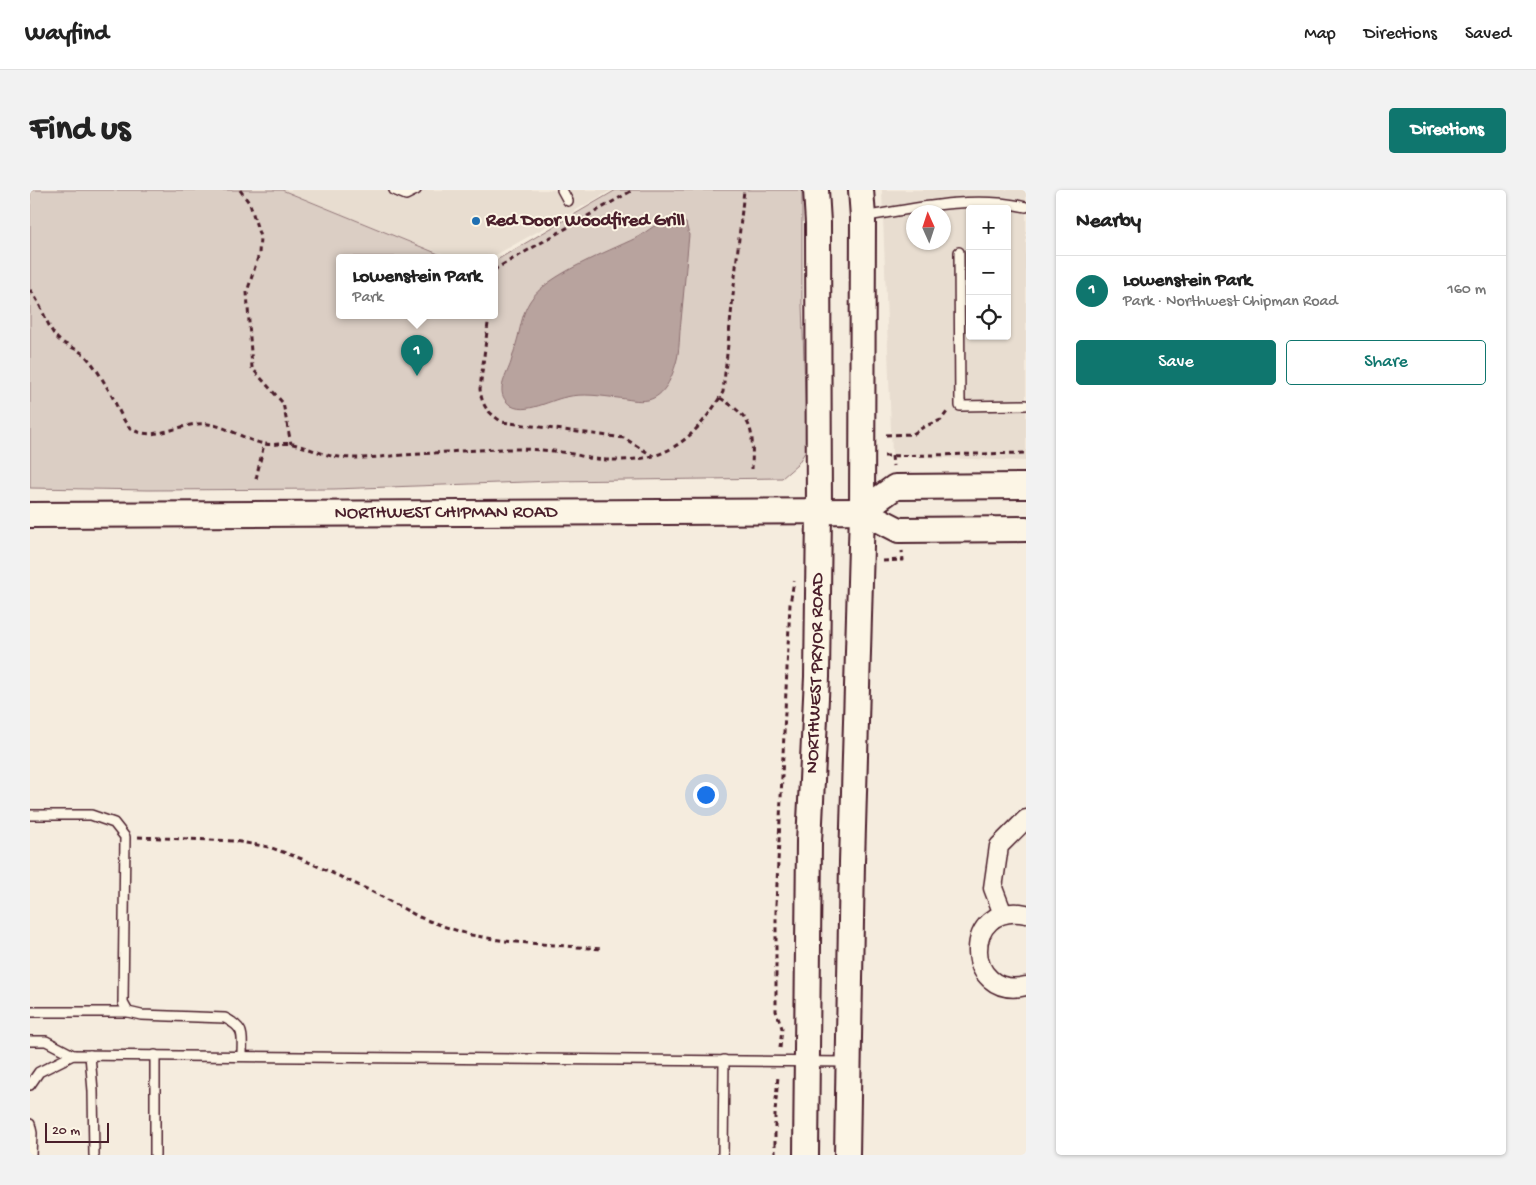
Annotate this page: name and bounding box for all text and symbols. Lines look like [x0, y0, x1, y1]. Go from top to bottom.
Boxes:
text: Wayfind [25, 20, 109, 49]
text: Map [1304, 24, 1336, 45]
text: Directions [1364, 24, 1437, 45]
text: Saved [1465, 24, 1511, 45]
button: Directions [1389, 108, 1506, 153]
text: Find us [30, 110, 130, 151]
north arrow [906, 205, 951, 250]
map controls [966, 205, 1011, 340]
button: + [966, 205, 1011, 250]
place label: Red Door Woodfired Grill [485, 210, 685, 233]
text: Nearby [1076, 210, 1141, 235]
marker: Red Door Woodfired Grill [470, 215, 482, 227]
button: − [966, 250, 1011, 295]
popup [336, 254, 498, 319]
text: Lowenstein Park [353, 266, 481, 289]
text: Lowenstein Park [1123, 270, 1252, 293]
text: 1 [1089, 281, 1095, 300]
text: 160 m [1447, 281, 1486, 300]
text: Park [353, 289, 383, 308]
text: Park · Northwest Chipman Road [1123, 293, 1338, 312]
button: locate [966, 295, 1011, 340]
pin: 1 [401, 335, 433, 376]
button: Save [1076, 340, 1276, 385]
button: Share [1286, 340, 1486, 385]
street label: NORTHWEST CHIPMAN ROAD [334, 501, 558, 525]
street label: NORTHWEST PRYOR ROAD [801, 572, 830, 774]
your location [693, 782, 719, 808]
scale bar [45, 1120, 109, 1143]
text: 20 m [52, 1123, 80, 1140]

